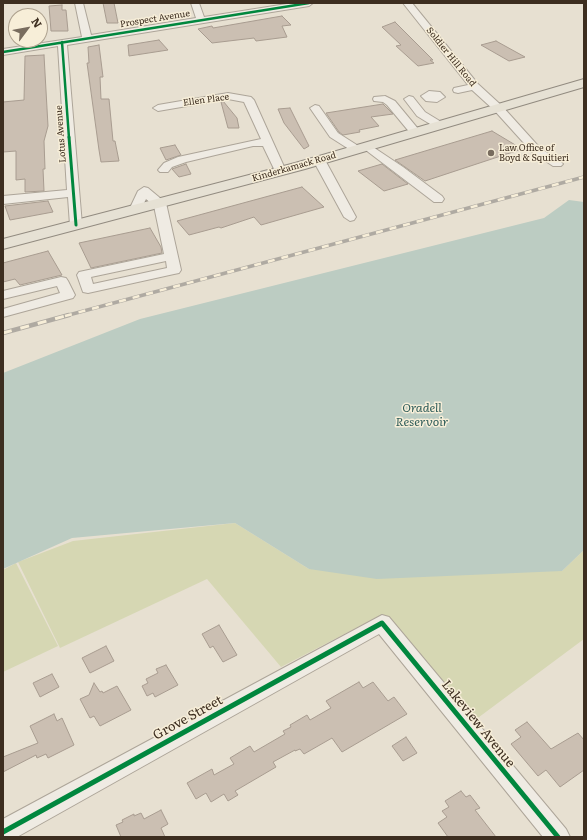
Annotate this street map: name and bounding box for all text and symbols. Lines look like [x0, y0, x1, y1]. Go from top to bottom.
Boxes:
north arrow [8, 8, 48, 48]
street label: Prospect Avenue [119, 8, 191, 30]
text: N [28, 14, 47, 30]
street label: Soldier Hill Road [424, 25, 478, 89]
street label: Ellen Place [182, 91, 230, 109]
street label: Lotus Avenue [54, 105, 68, 163]
place label: Law Office of Boyd & Squitieri [499, 143, 569, 164]
marker: Law Office of Boyd & Squitieri [486, 148, 496, 158]
street label: Kinderkamack Road [251, 150, 337, 184]
water label: Oradell Reservoir [396, 401, 448, 429]
street label: Lakeview Avenue [438, 677, 518, 771]
street label: Grove Street [150, 692, 226, 744]

